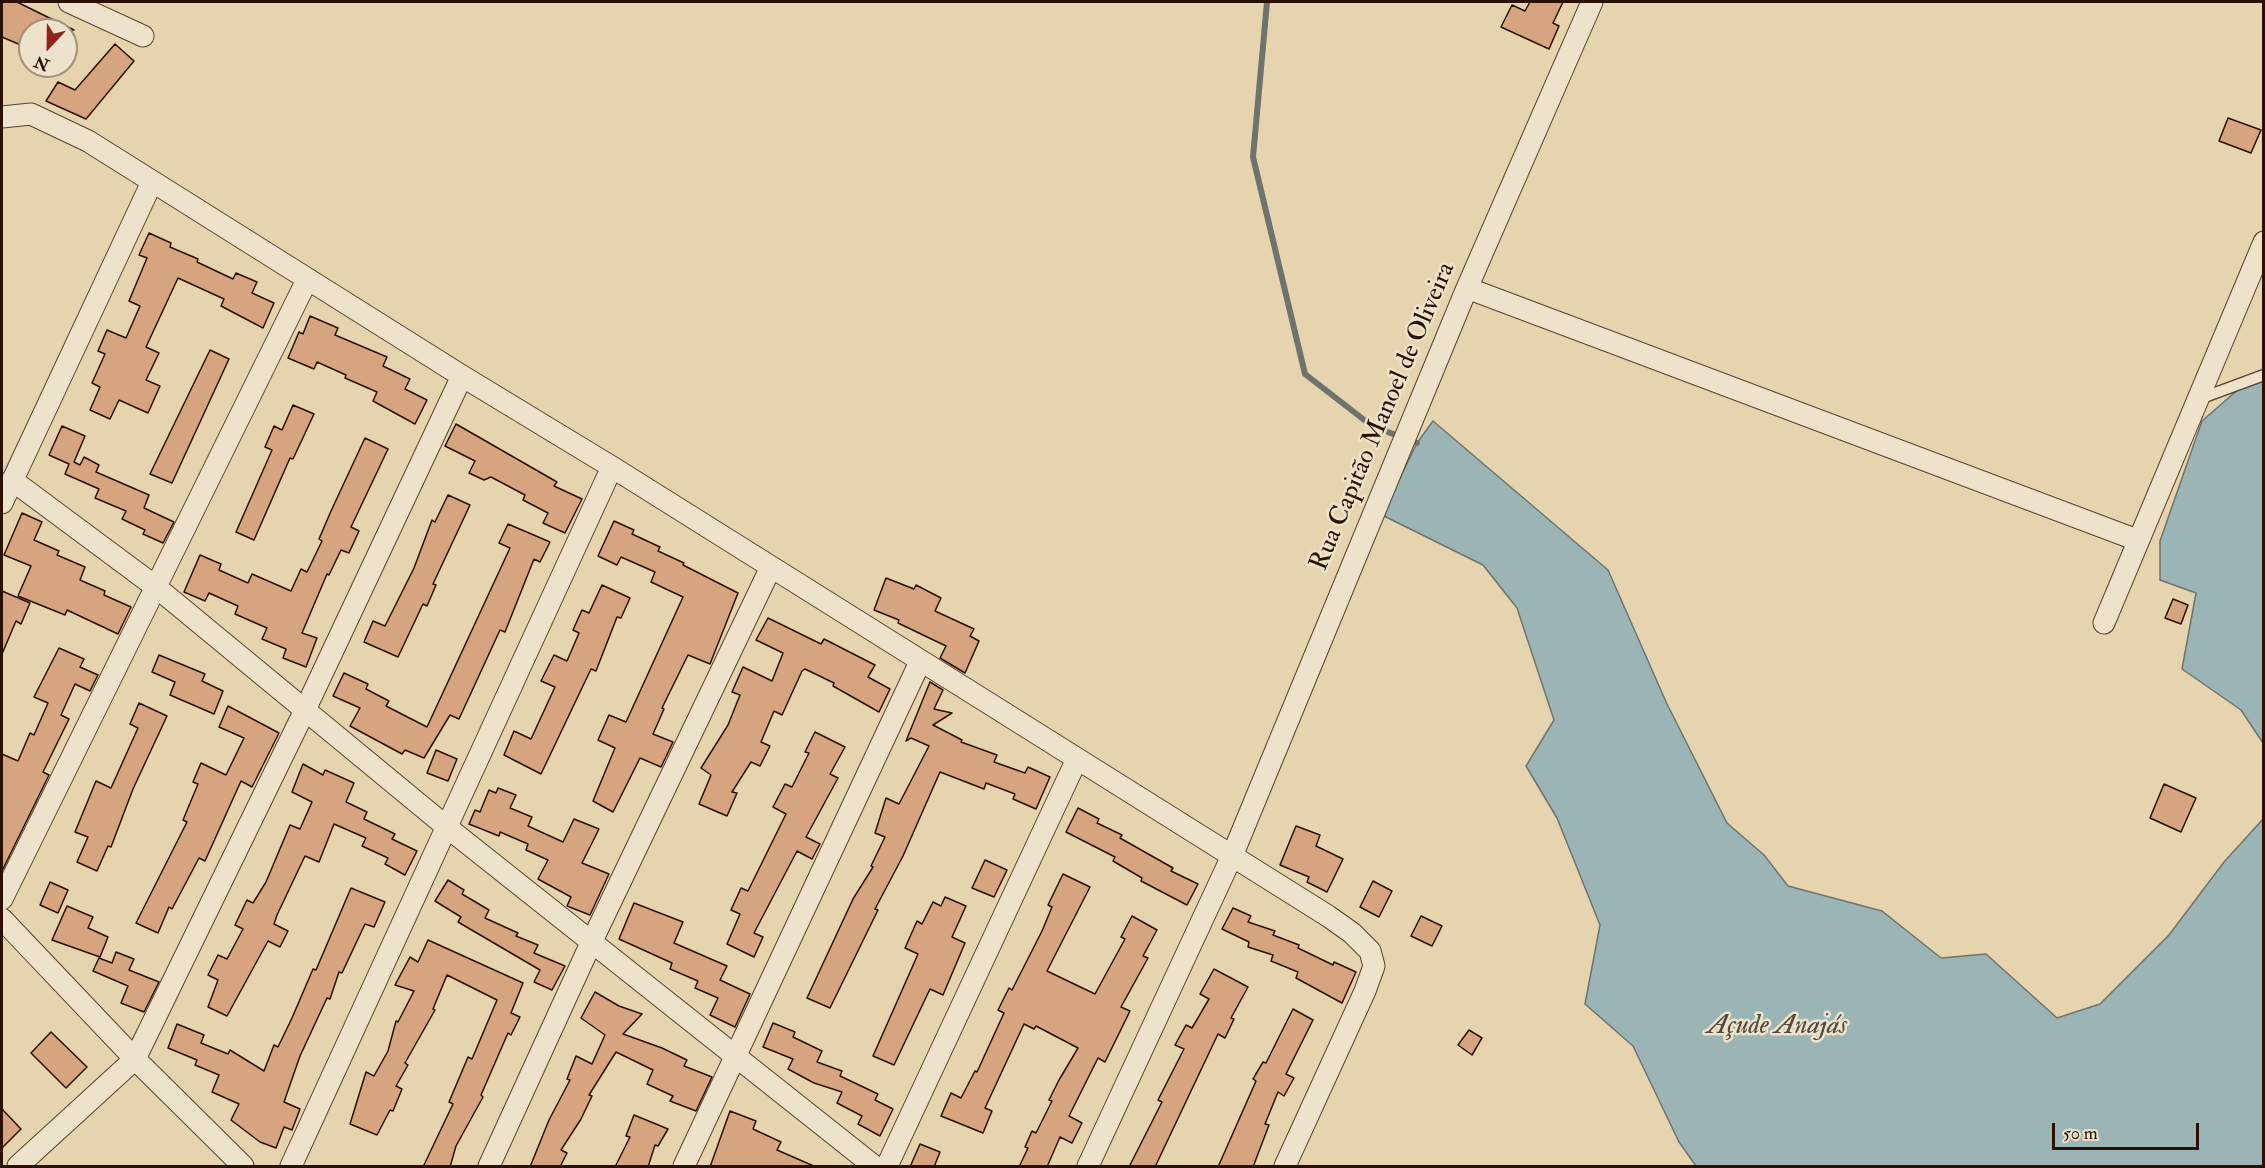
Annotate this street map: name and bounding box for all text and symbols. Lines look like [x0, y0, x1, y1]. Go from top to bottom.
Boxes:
north arrow [18, 18, 78, 78]
text: N [32, 51, 52, 75]
street label: Rua Capitão Manoel de Oliveira [1305, 258, 1463, 576]
water label: Açude Anajás [1707, 1011, 1847, 1043]
scale bar [2055, 1111, 2202, 1149]
text: 50 m [2063, 1122, 2098, 1145]

